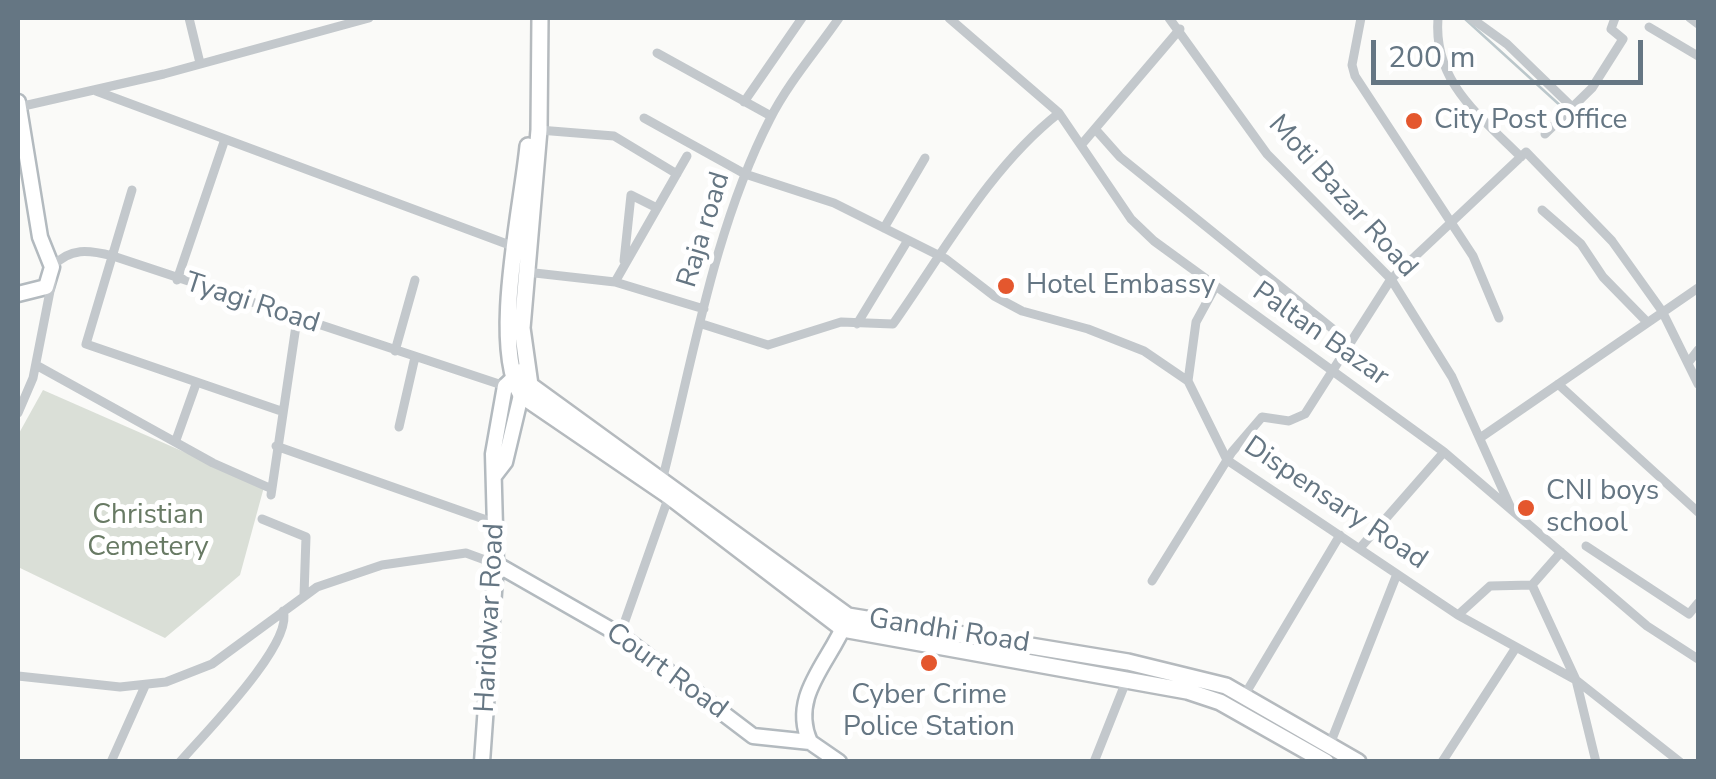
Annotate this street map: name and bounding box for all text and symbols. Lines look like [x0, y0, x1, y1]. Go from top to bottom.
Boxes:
scale bar [1376, 20, 1648, 82]
text: 200 m [1388, 37, 1475, 78]
place label: City Post Office [1434, 104, 1627, 138]
street label: Moti Bazar Road [1260, 109, 1424, 285]
marker: City Post Office [1403, 110, 1425, 132]
street label: Raja road [672, 168, 738, 292]
street label: Tyagi Road [181, 267, 323, 341]
place label: Hotel Embassy [1026, 269, 1215, 303]
marker: Hotel Embassy [995, 275, 1017, 297]
street label: Paltan Bazar [1245, 276, 1395, 394]
street label: Dispensary Road [1237, 430, 1433, 578]
place label: CNI boys school [1546, 475, 1659, 541]
marker: CNI boys school [1515, 497, 1537, 519]
park label: Christian Cemetery [87, 499, 209, 565]
street label: Haridwar Road [469, 523, 513, 713]
street label: Gandhi Road [866, 603, 1032, 661]
street label: Court Road [599, 617, 733, 727]
marker: Cyber Crime Police Station [918, 652, 940, 674]
place label: Cyber Crime Police Station [843, 679, 1015, 745]

